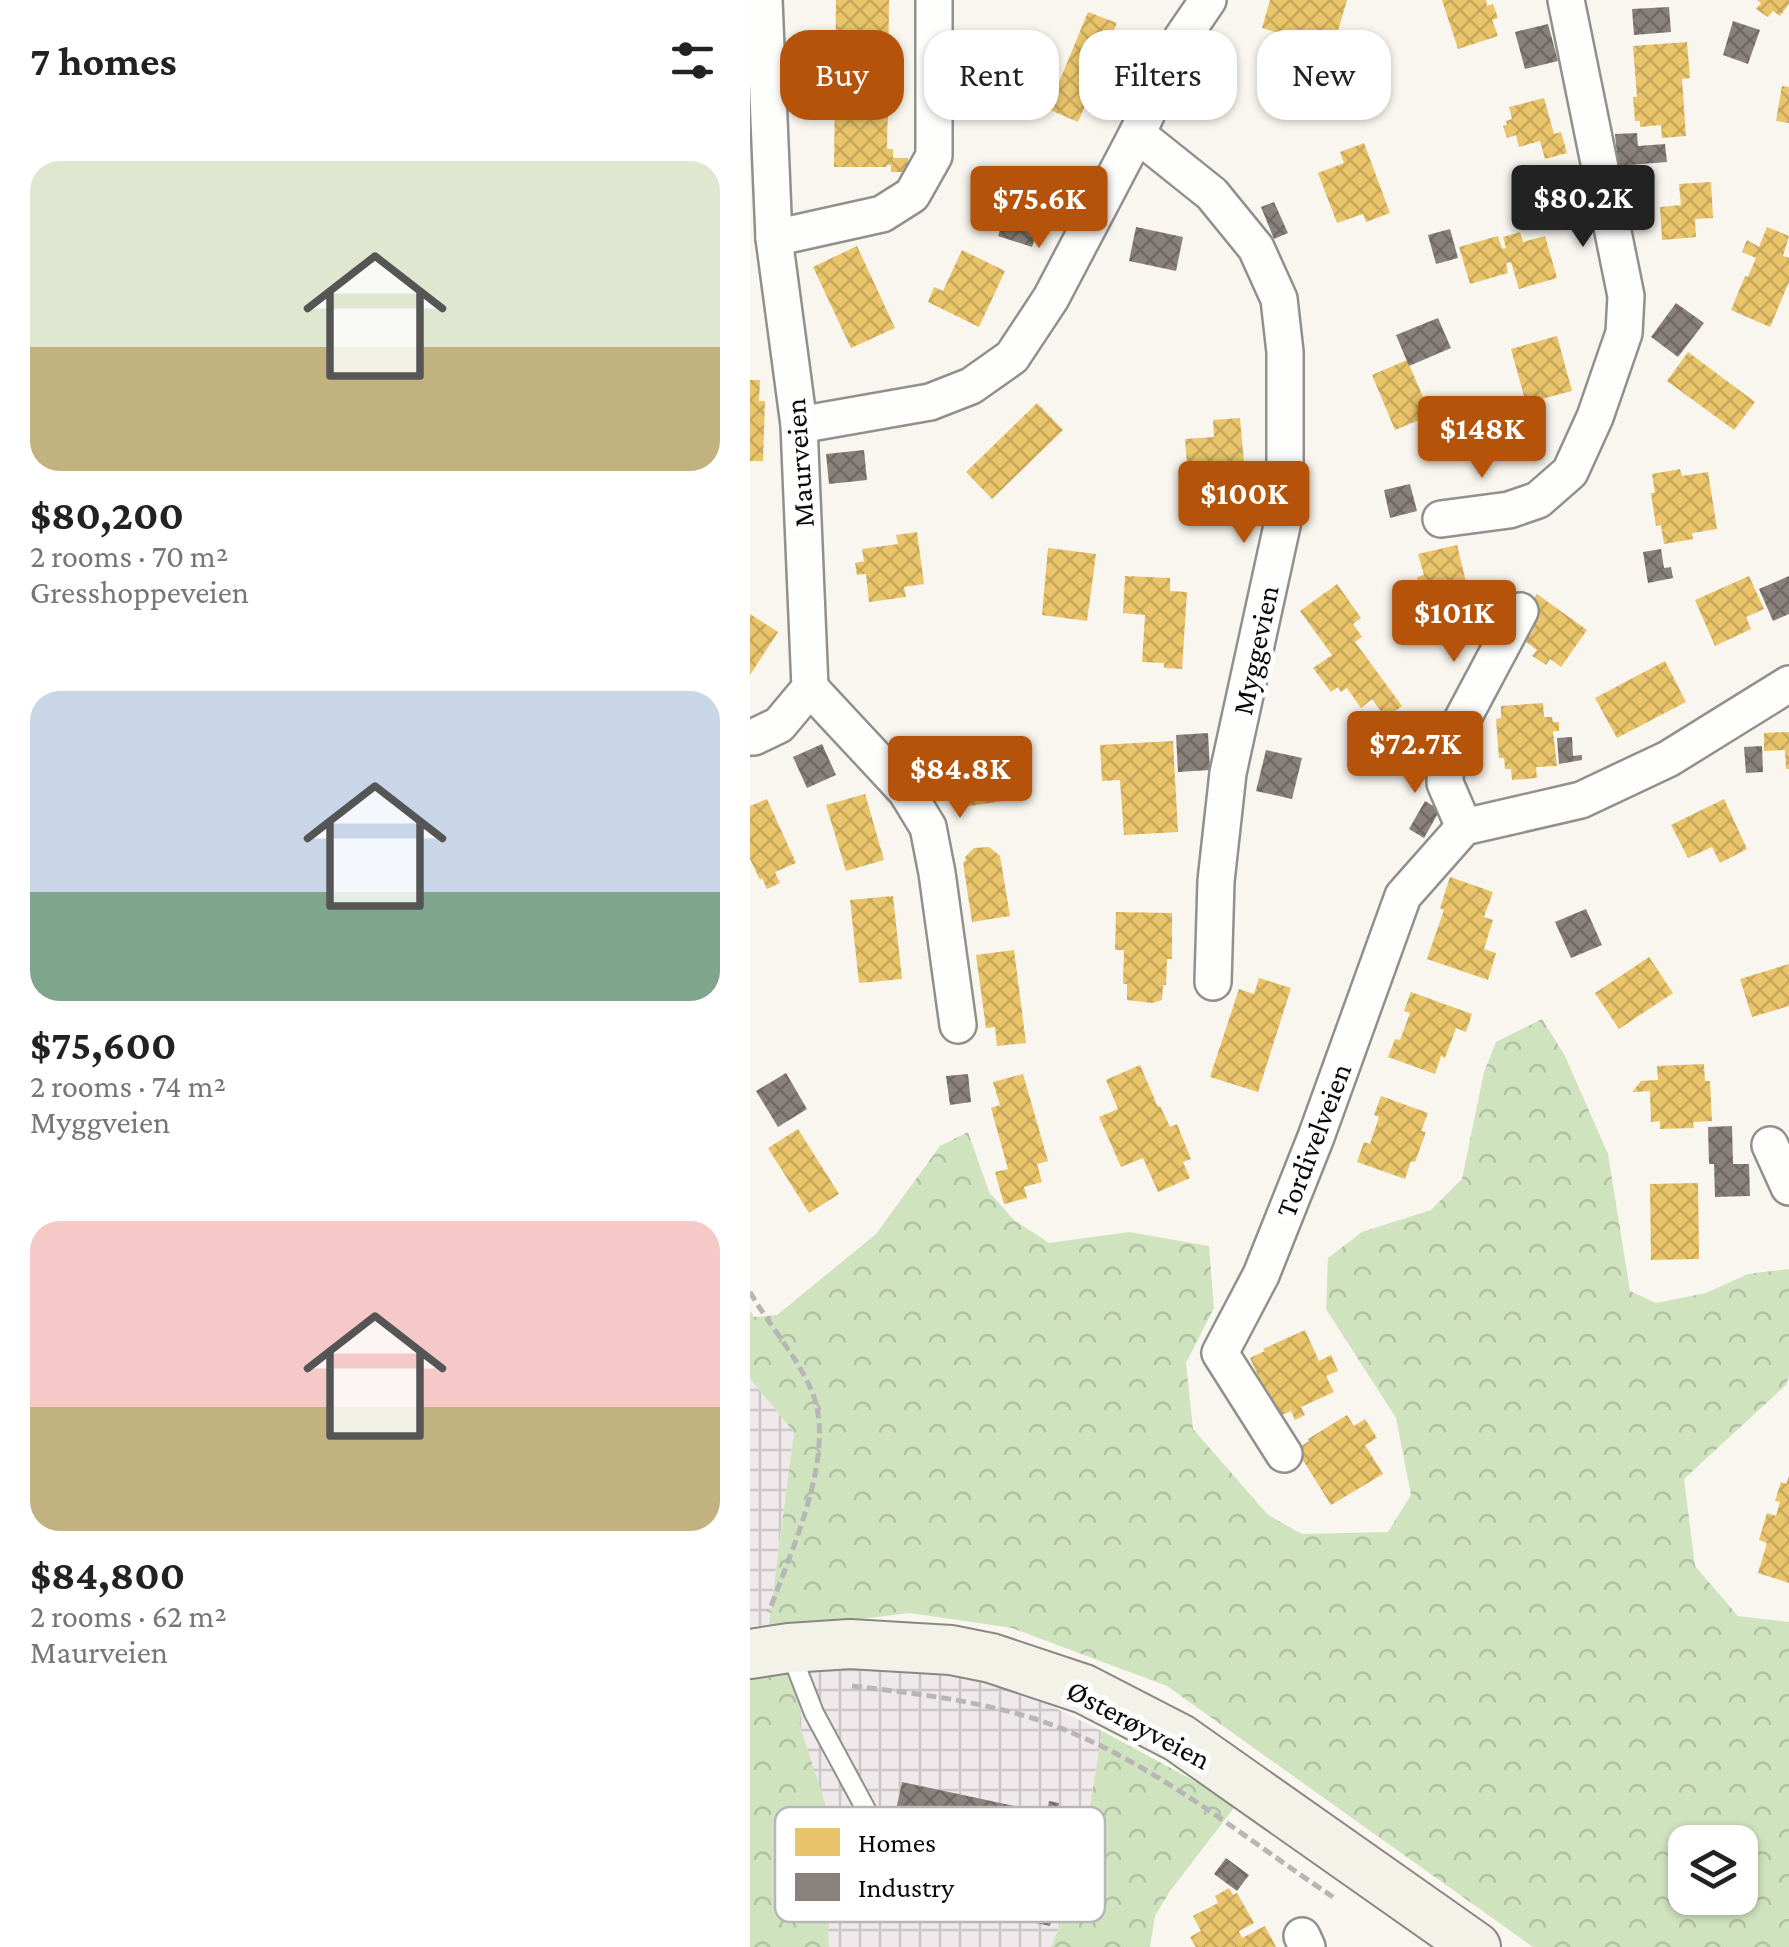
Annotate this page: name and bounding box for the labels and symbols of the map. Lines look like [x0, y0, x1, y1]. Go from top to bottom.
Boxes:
pin: $80.2K [1502, 165, 1664, 250]
pin: $75.6K [958, 166, 1120, 251]
pin: $148K [1412, 396, 1552, 481]
street label: Maurveien [778, 397, 820, 529]
pin: $100K [1174, 461, 1314, 546]
pin: $101K [1384, 580, 1524, 665]
street label: Myggevien [1225, 582, 1286, 718]
pin: $72.7K [1334, 711, 1496, 796]
pin: $84.8K [879, 736, 1041, 821]
street label: Tordivelveien [1269, 1058, 1357, 1222]
street label: Østerøyveien [1061, 1672, 1216, 1776]
legend [775, 1807, 1105, 1922]
text: Homes [858, 1827, 936, 1858]
text: Industry [858, 1872, 955, 1903]

